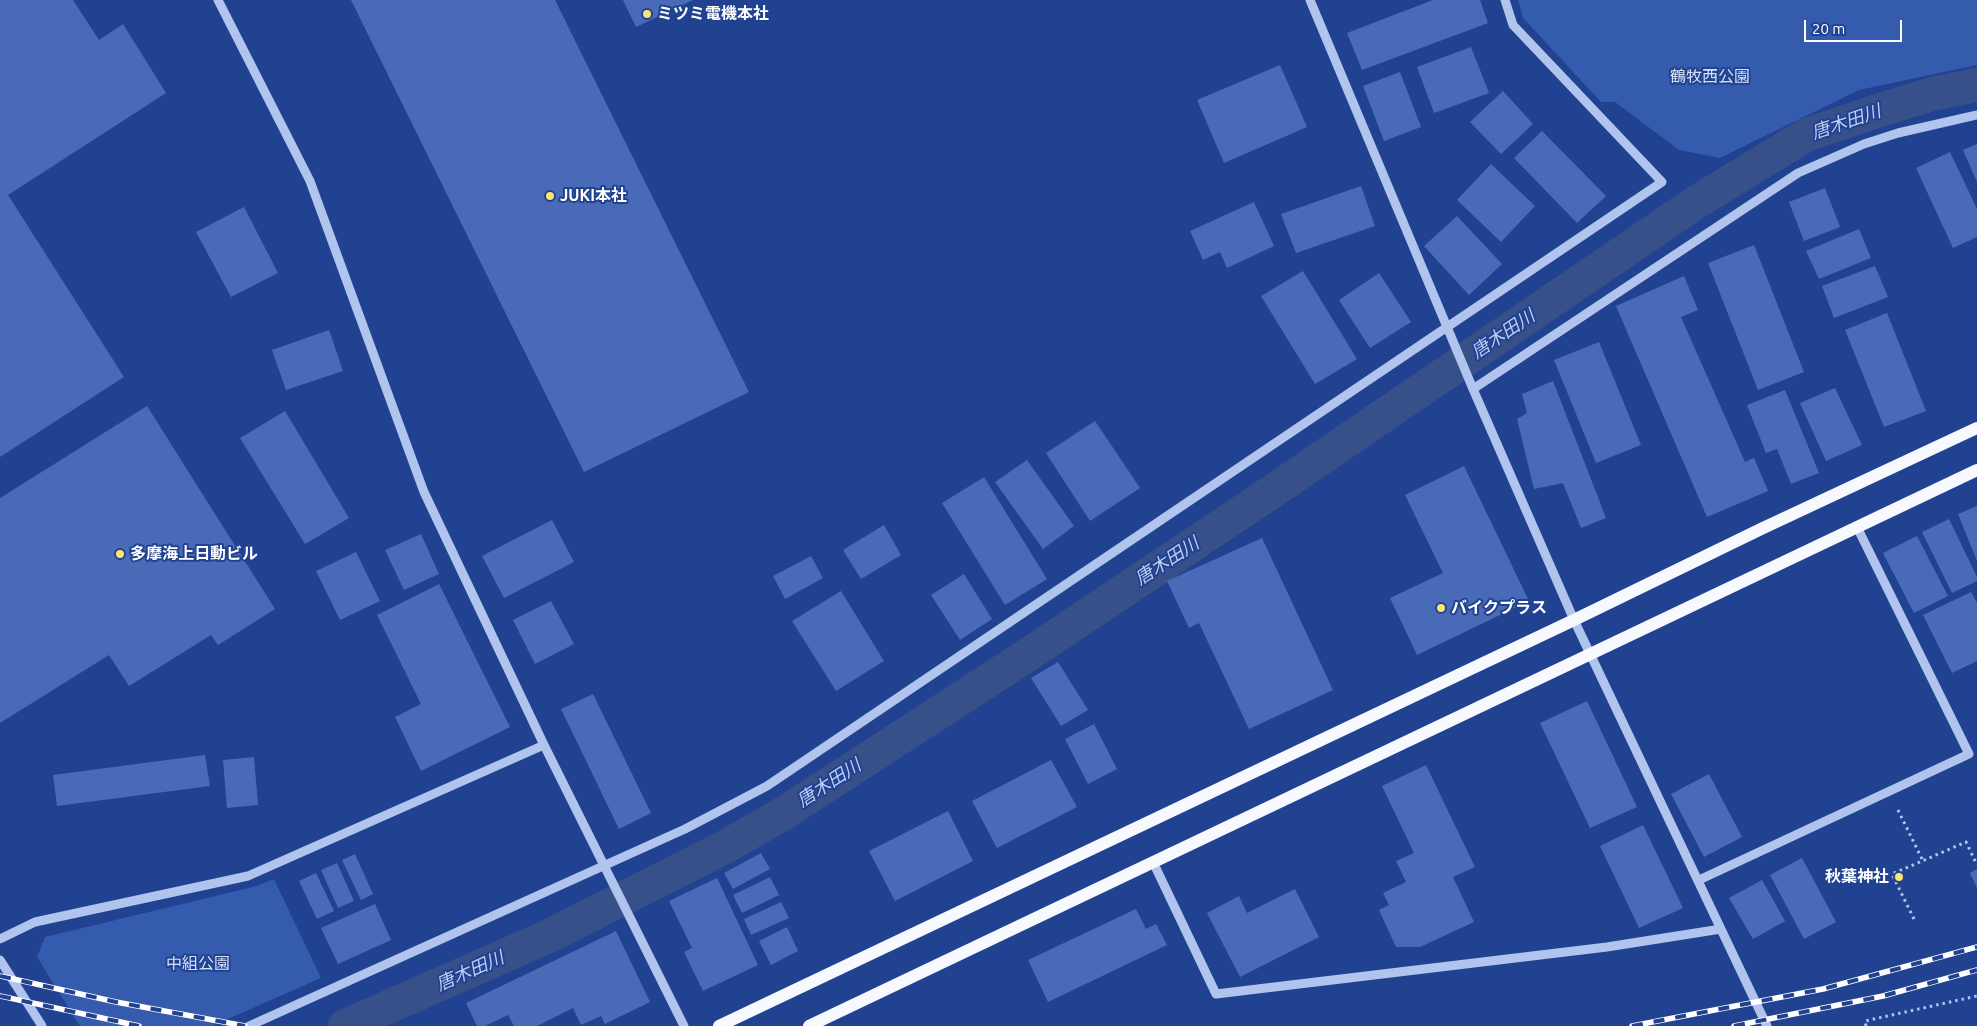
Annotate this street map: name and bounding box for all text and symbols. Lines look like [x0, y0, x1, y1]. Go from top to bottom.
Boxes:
place label: ミツミ電機本社 [657, 4, 769, 24]
marker: ミツミ電機本社 [641, 8, 653, 20]
scale bar [1807, 10, 1904, 42]
text: 20 m [1812, 20, 1845, 37]
park label: 鶴牧西公園 [1670, 67, 1750, 87]
water label: 唐木田川 [1808, 100, 1884, 144]
place label: JUKI本社 [560, 186, 627, 206]
marker: JUKI本社 [544, 190, 556, 202]
water label: 唐木田川 [1467, 305, 1539, 363]
water label: 唐木田川 [1131, 532, 1203, 590]
place label: 多摩海上日動ビル [130, 544, 258, 564]
marker: 多摩海上日動ビル [114, 548, 126, 560]
place label: バイクプラス [1451, 598, 1547, 618]
marker: バイクプラス [1435, 602, 1447, 614]
water label: 唐木田川 [793, 754, 865, 812]
place label: 秋葉神社 [1825, 867, 1889, 887]
marker: 秋葉神社 [1893, 871, 1905, 883]
water label: 唐木田川 [433, 946, 507, 996]
park label: 中組公園 [166, 954, 230, 974]

